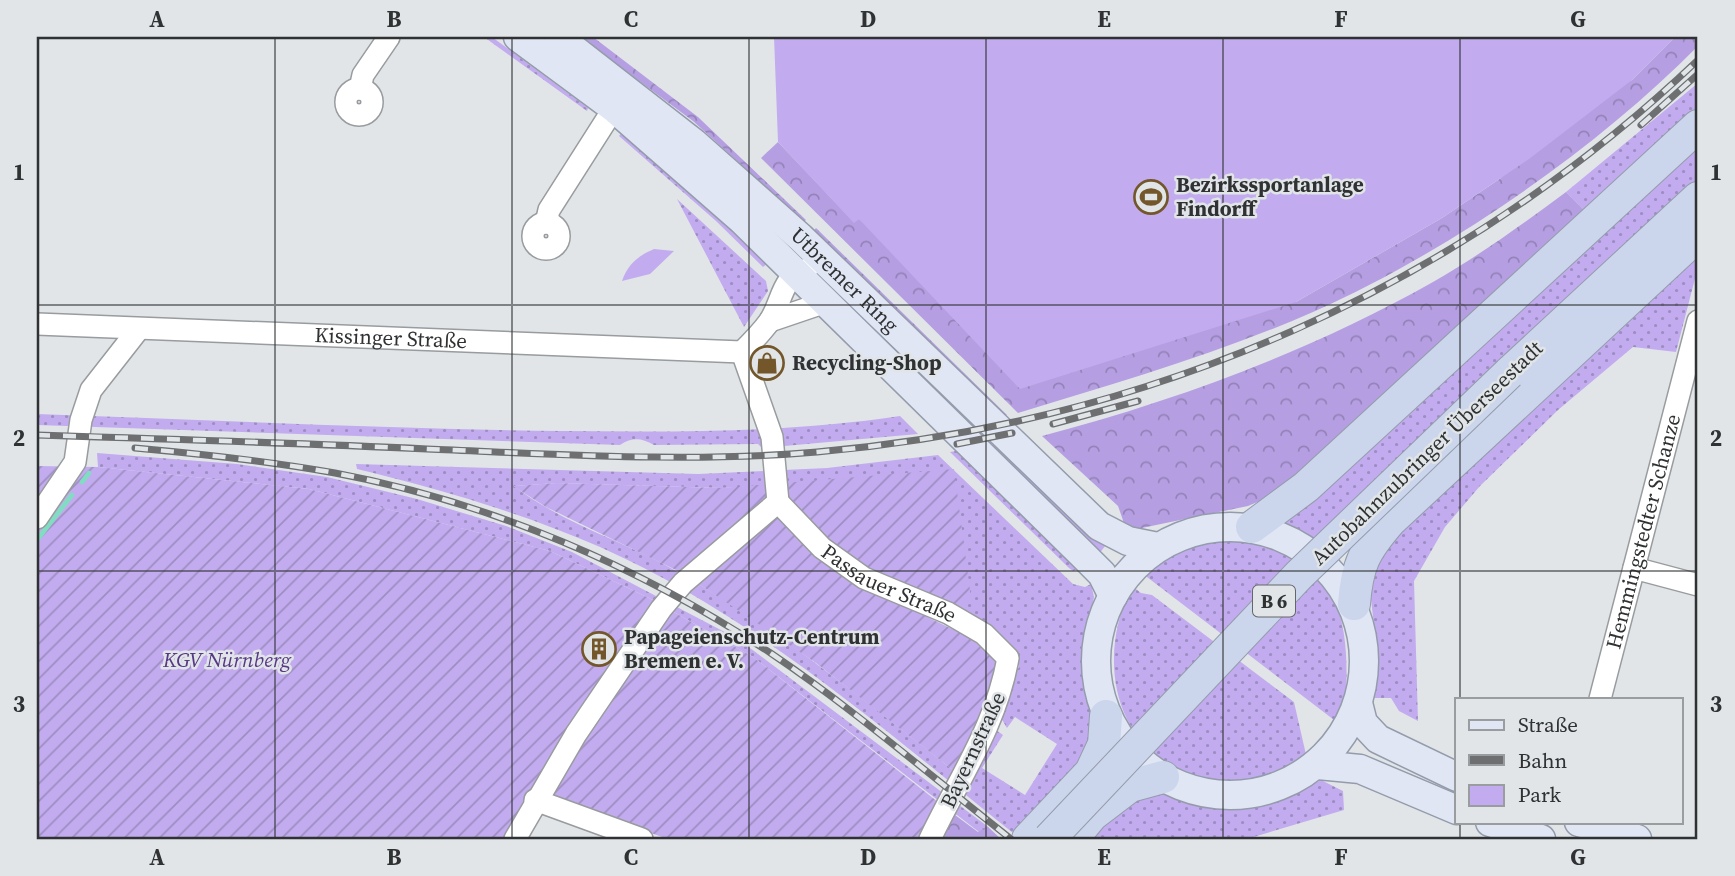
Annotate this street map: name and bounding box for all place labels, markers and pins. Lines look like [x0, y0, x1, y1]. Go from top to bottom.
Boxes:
place label: Bezirkssportanlage Findorff [1176, 170, 1364, 223]
sports icon: Bezirkssportanlage Findorff [1132, 178, 1170, 216]
shop icon: Recycling-Shop [748, 344, 786, 382]
place label: Recycling-Shop [792, 348, 942, 377]
place label: Papageienschutz-Centrum Bremen e. V. [624, 622, 880, 675]
building icon: Papageienschutz-Centrum Bremen e. V. [580, 630, 618, 668]

